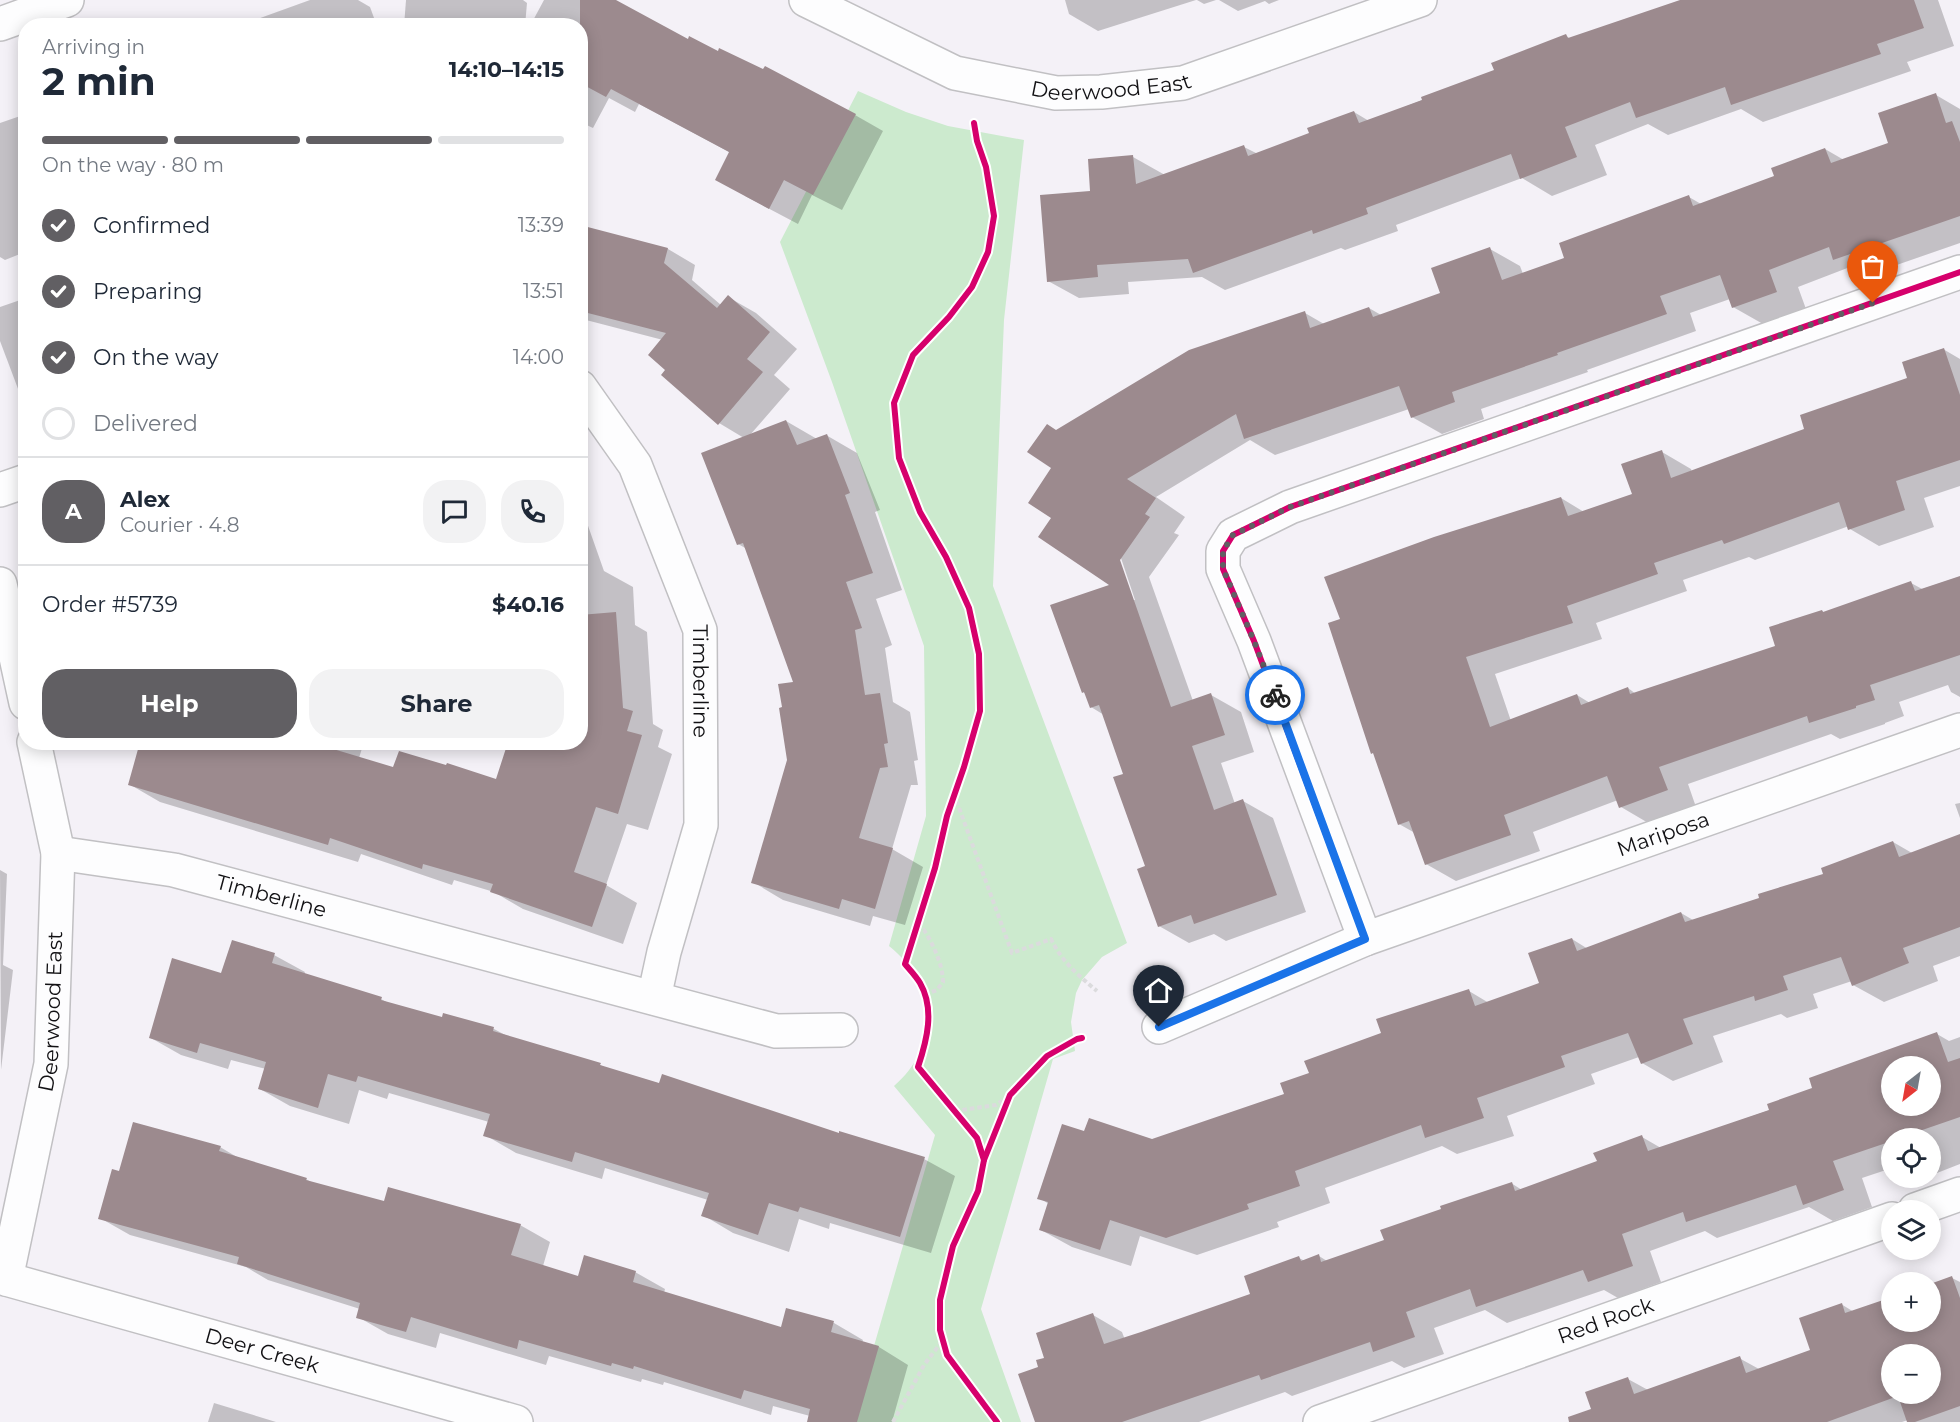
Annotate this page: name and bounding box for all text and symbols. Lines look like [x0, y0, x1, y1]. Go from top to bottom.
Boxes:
text: Arriving in [42, 35, 145, 59]
text: 14:10–14:15 [449, 56, 564, 83]
text: 2 min [42, 57, 156, 105]
street label: Deerwood East [1029, 68, 1195, 106]
text: On the way · 80 m [42, 153, 224, 177]
icon: check [42, 209, 75, 242]
text: Confirmed [93, 212, 210, 239]
text: 13:39 [518, 213, 564, 237]
pin [1847, 241, 1898, 303]
icon: bag [1856, 250, 1889, 283]
icon: check [42, 275, 75, 308]
text: Preparing [93, 278, 202, 305]
text: 13:51 [523, 279, 564, 303]
icon: check [42, 341, 75, 374]
text: On the way [93, 344, 218, 371]
text: 14:00 [513, 345, 564, 369]
text: Delivered [93, 410, 198, 437]
button: chat [423, 480, 486, 543]
button: phone [501, 480, 564, 543]
text: Alex [120, 486, 170, 513]
text: A [65, 498, 82, 525]
text: Courier · 4.8 [120, 513, 239, 537]
text: Order #5739 [42, 591, 178, 618]
text: $40.16 [492, 591, 564, 618]
street label: Timberline [688, 624, 714, 738]
courier [1245, 665, 1305, 725]
button: Help [42, 669, 297, 738]
button: Share [309, 669, 564, 738]
icon: bike [1259, 679, 1292, 712]
street label: Mariposa [1613, 806, 1713, 862]
street label: Timberline [213, 869, 329, 922]
street label: Deerwood East [33, 931, 67, 1094]
pin [1133, 965, 1184, 1027]
icon: home [1142, 974, 1175, 1007]
north arrow [1881, 1056, 1941, 1116]
map controls [1881, 1056, 1941, 1404]
button: locate [1881, 1128, 1941, 1188]
button: layers [1881, 1200, 1941, 1260]
button: + [1881, 1272, 1941, 1332]
street label: Red Rock [1554, 1291, 1657, 1349]
street label: Deer Creek [202, 1322, 323, 1378]
button: − [1881, 1344, 1941, 1404]

